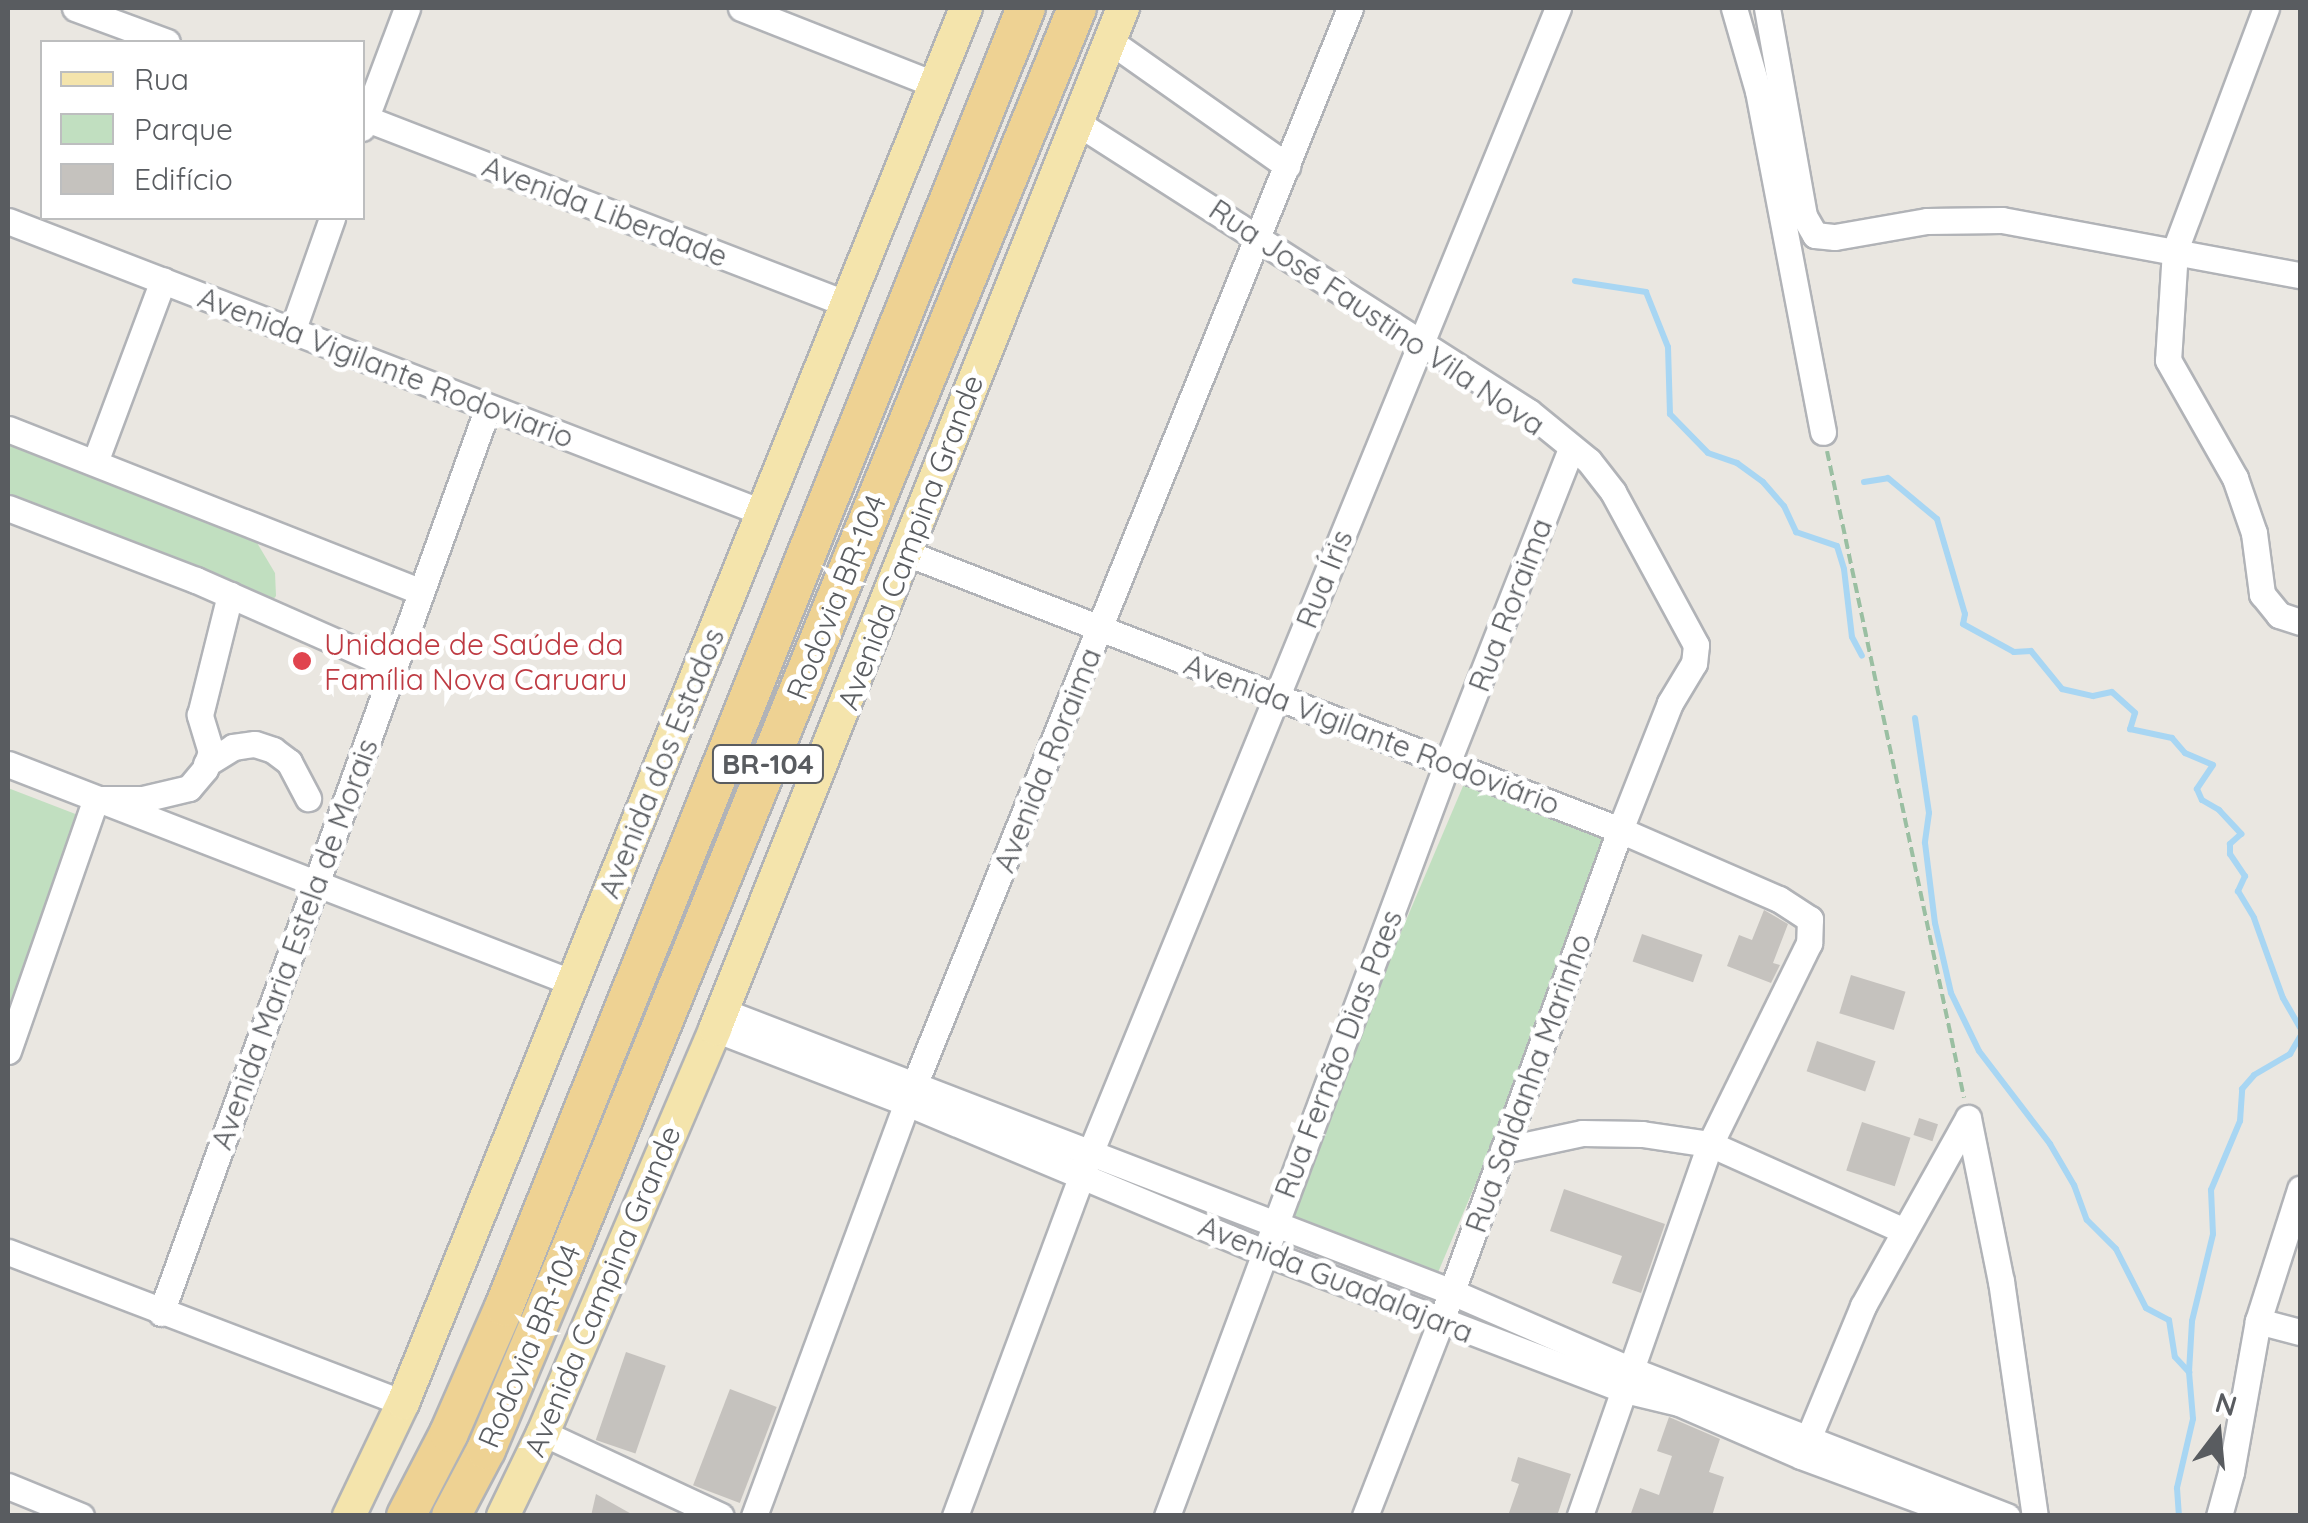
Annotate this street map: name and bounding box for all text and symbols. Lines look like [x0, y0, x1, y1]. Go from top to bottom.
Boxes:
legend [40, 40, 365, 220]
text: Rua [134, 60, 189, 98]
text: Parque [134, 110, 233, 148]
street label: Avenida Liberdade [477, 148, 733, 274]
text: Edifício [134, 160, 233, 198]
street label: Rua José Faustino Vila Nova [1202, 191, 1552, 443]
street label: Avenida Vigilante Rodoviario [193, 279, 579, 455]
street label: Avenida Campina Grande [829, 370, 991, 714]
street label: Rodovia BR-104 [779, 489, 893, 705]
street label: Rua Roraima [1460, 513, 1560, 697]
street label: Rua Íris [1288, 525, 1360, 633]
street label: Avenida dos Estados [590, 623, 732, 903]
place label: Unidade de Saúde da Família Nova Caruaru [324, 626, 627, 696]
street label: Avenida Roraima [986, 642, 1108, 878]
street label: Avenida Vigilante Rodoviário [1179, 646, 1565, 822]
marker: Unidade de Saúde da Família Nova Caruaru [289, 648, 315, 674]
street label: Avenida Maria Estela de Morais [203, 734, 385, 1154]
road number: BR-104 [710, 741, 826, 787]
street label: Rua Fernão Dias Paes [1266, 905, 1410, 1203]
street label: Rua Saldanha Marinho [1457, 929, 1599, 1237]
street label: Avenida Campina Grande [516, 1120, 688, 1462]
street label: Avenida Guadalajara [1194, 1207, 1478, 1351]
street label: Rodovia BR-104 [470, 1239, 588, 1453]
north arrow [2168, 1383, 2268, 1483]
text: N [2212, 1384, 2241, 1423]

